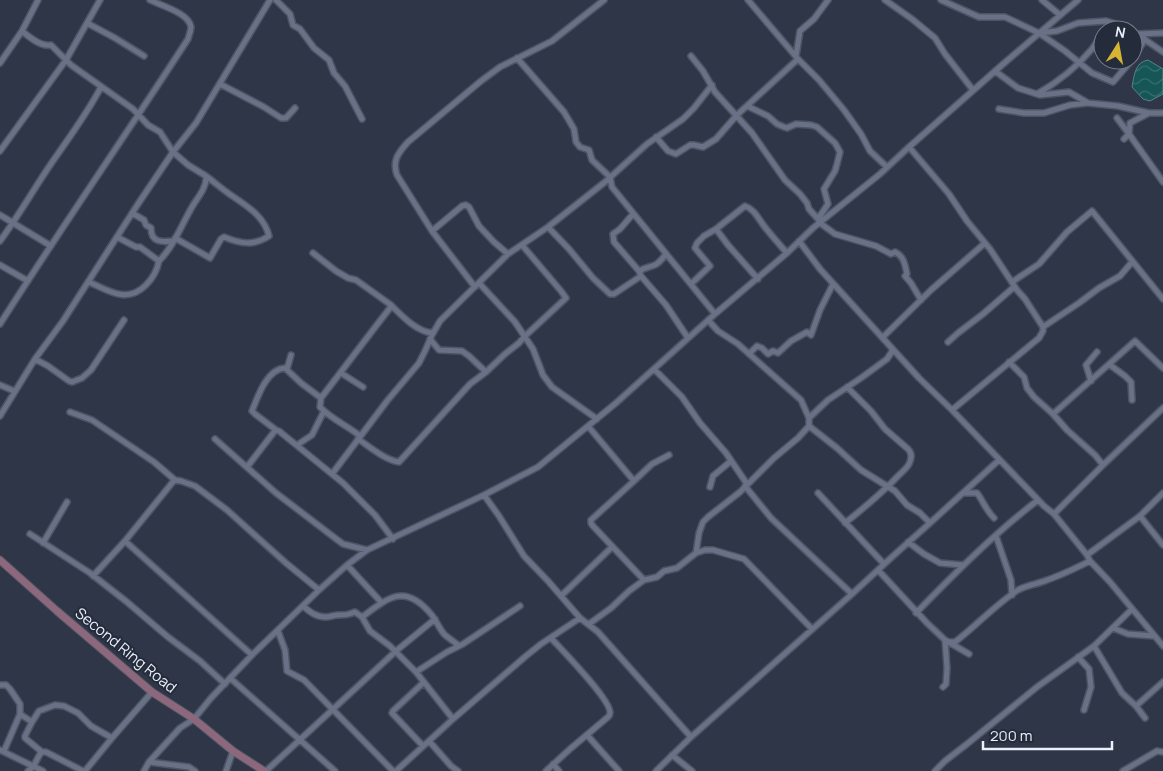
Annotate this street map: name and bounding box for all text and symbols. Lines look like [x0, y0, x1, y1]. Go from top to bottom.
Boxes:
north arrow [1093, 20, 1143, 70]
text: N [1114, 21, 1127, 42]
street label: Second Ring Road [71, 603, 181, 697]
scale bar [983, 718, 1112, 750]
text: 200 m [990, 725, 1033, 746]

